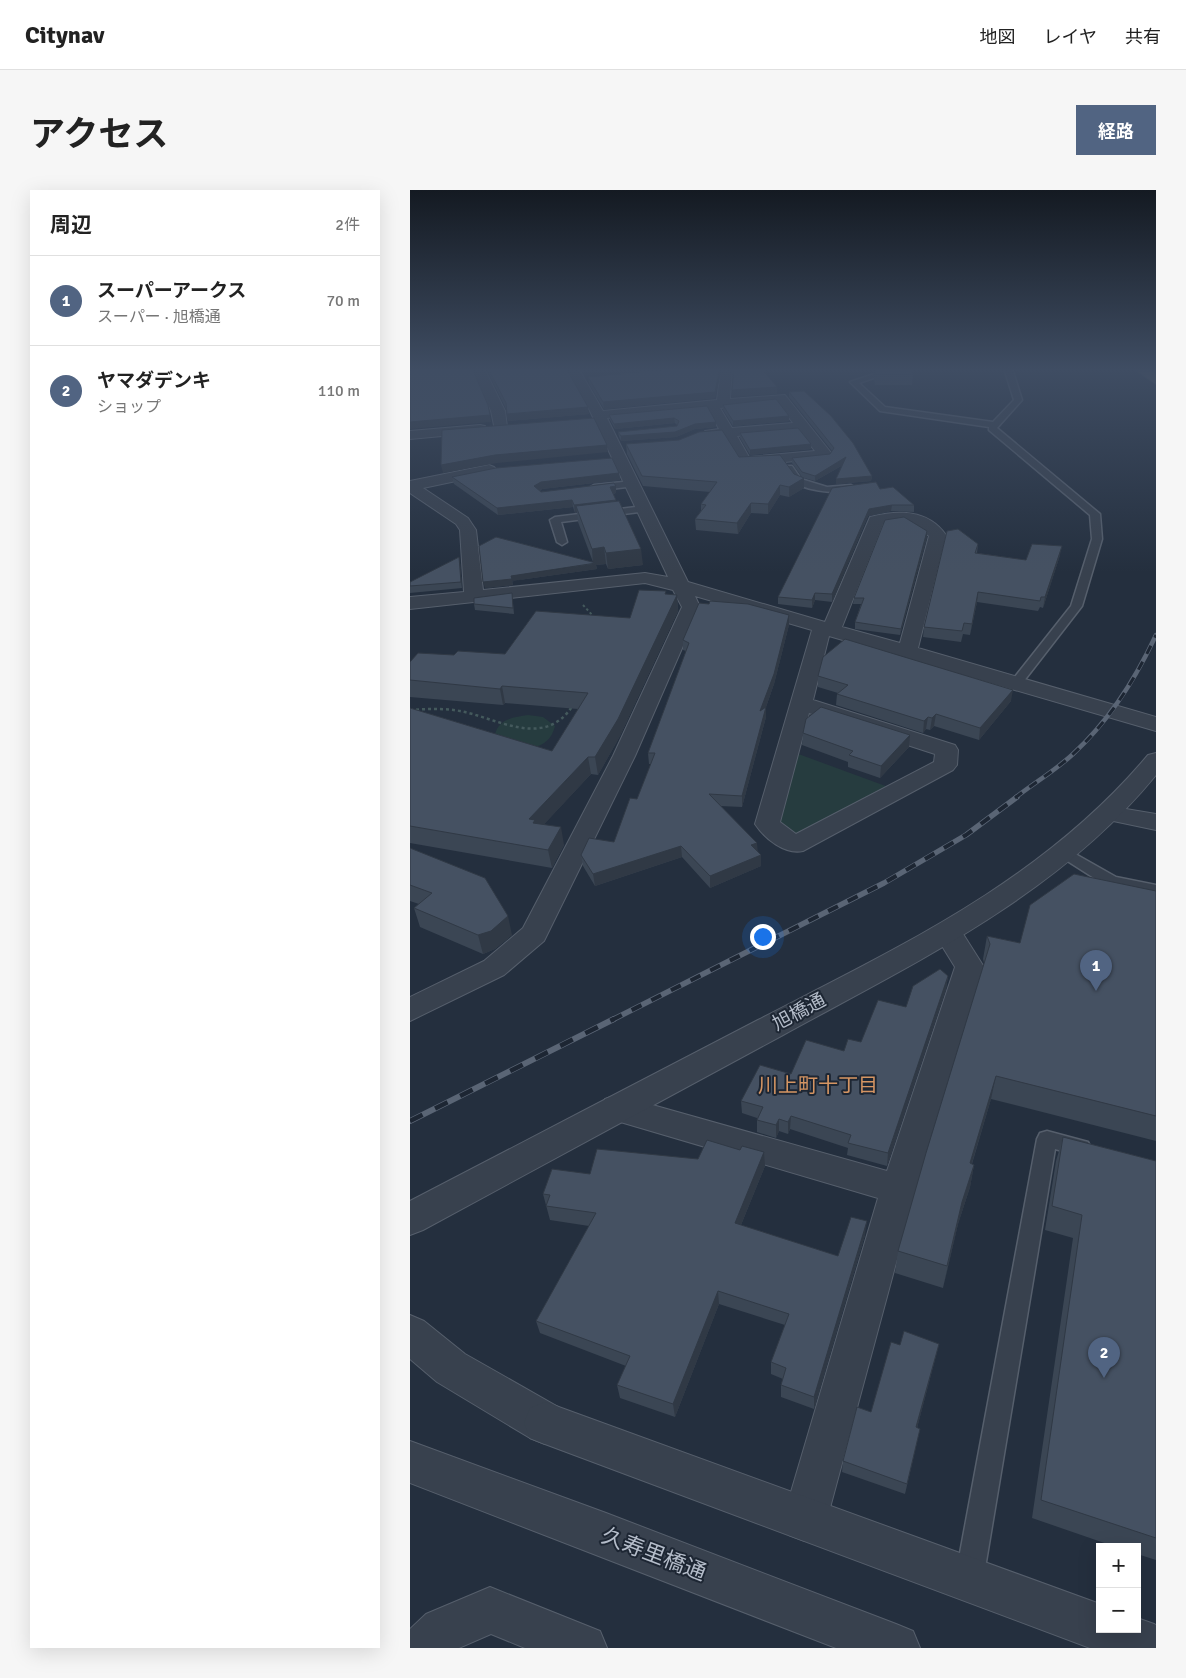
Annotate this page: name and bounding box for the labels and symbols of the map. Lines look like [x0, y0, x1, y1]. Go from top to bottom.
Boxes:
your location [750, 924, 776, 950]
pin: 1 [1080, 950, 1112, 991]
street label: 旭橋通 [768, 988, 830, 1036]
district label: 川上町十丁目 [758, 1073, 878, 1098]
pin: 2 [1088, 1337, 1120, 1378]
street label: 久寿里橋通 [598, 1522, 710, 1586]

